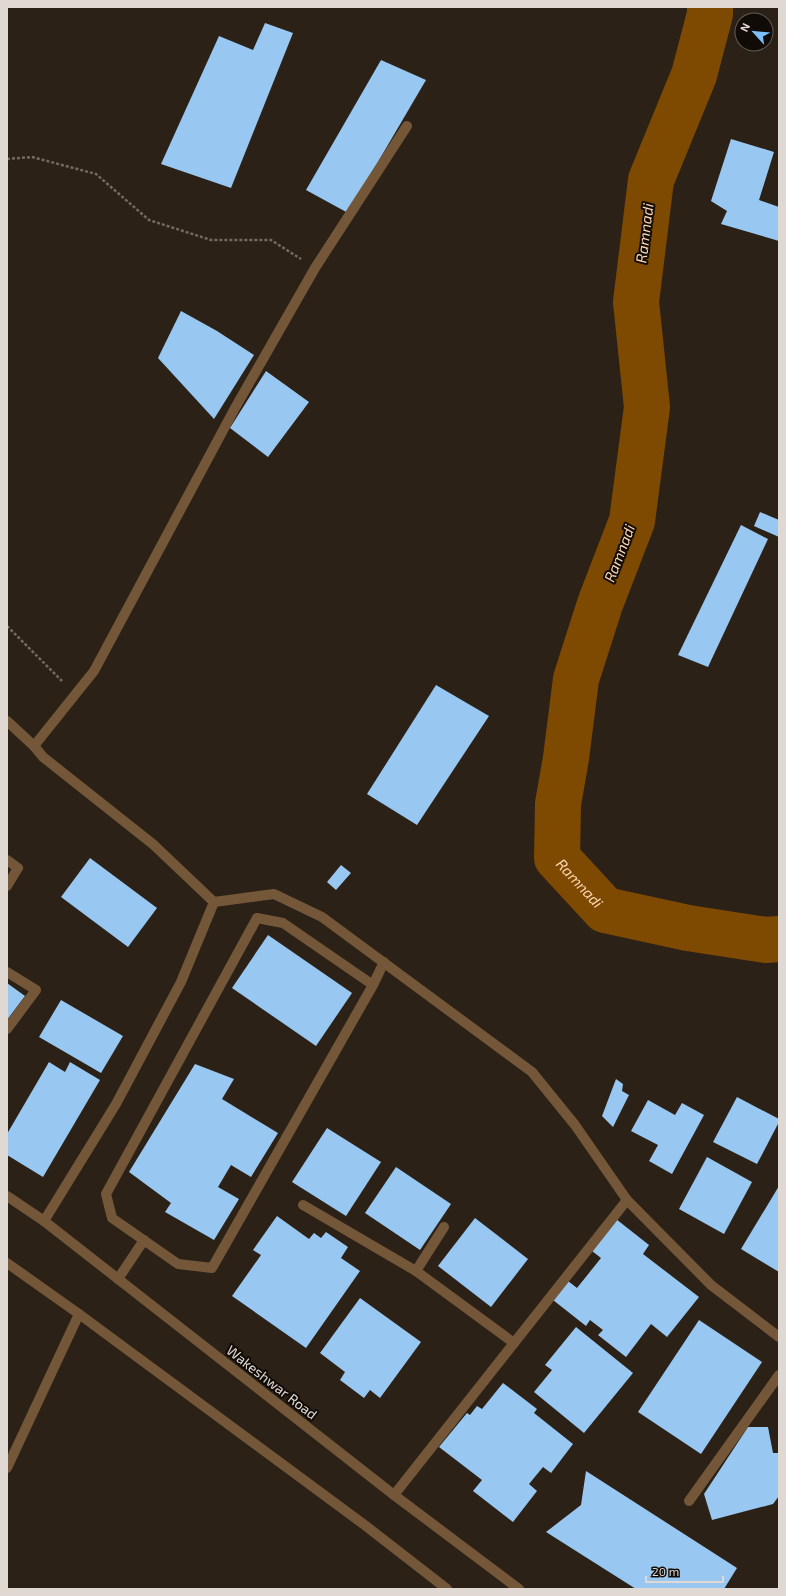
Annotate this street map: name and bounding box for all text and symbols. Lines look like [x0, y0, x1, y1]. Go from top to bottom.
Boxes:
north arrow [734, 12, 774, 52]
text: N [737, 21, 752, 34]
water label: Ramnadi [631, 202, 657, 264]
water label: Ramnadi [600, 521, 638, 584]
water label: Ramnadi [553, 855, 607, 911]
street label: Wakeshwar Road [223, 1341, 321, 1423]
scale bar [646, 1558, 723, 1584]
text: 20 m [652, 1564, 679, 1578]

